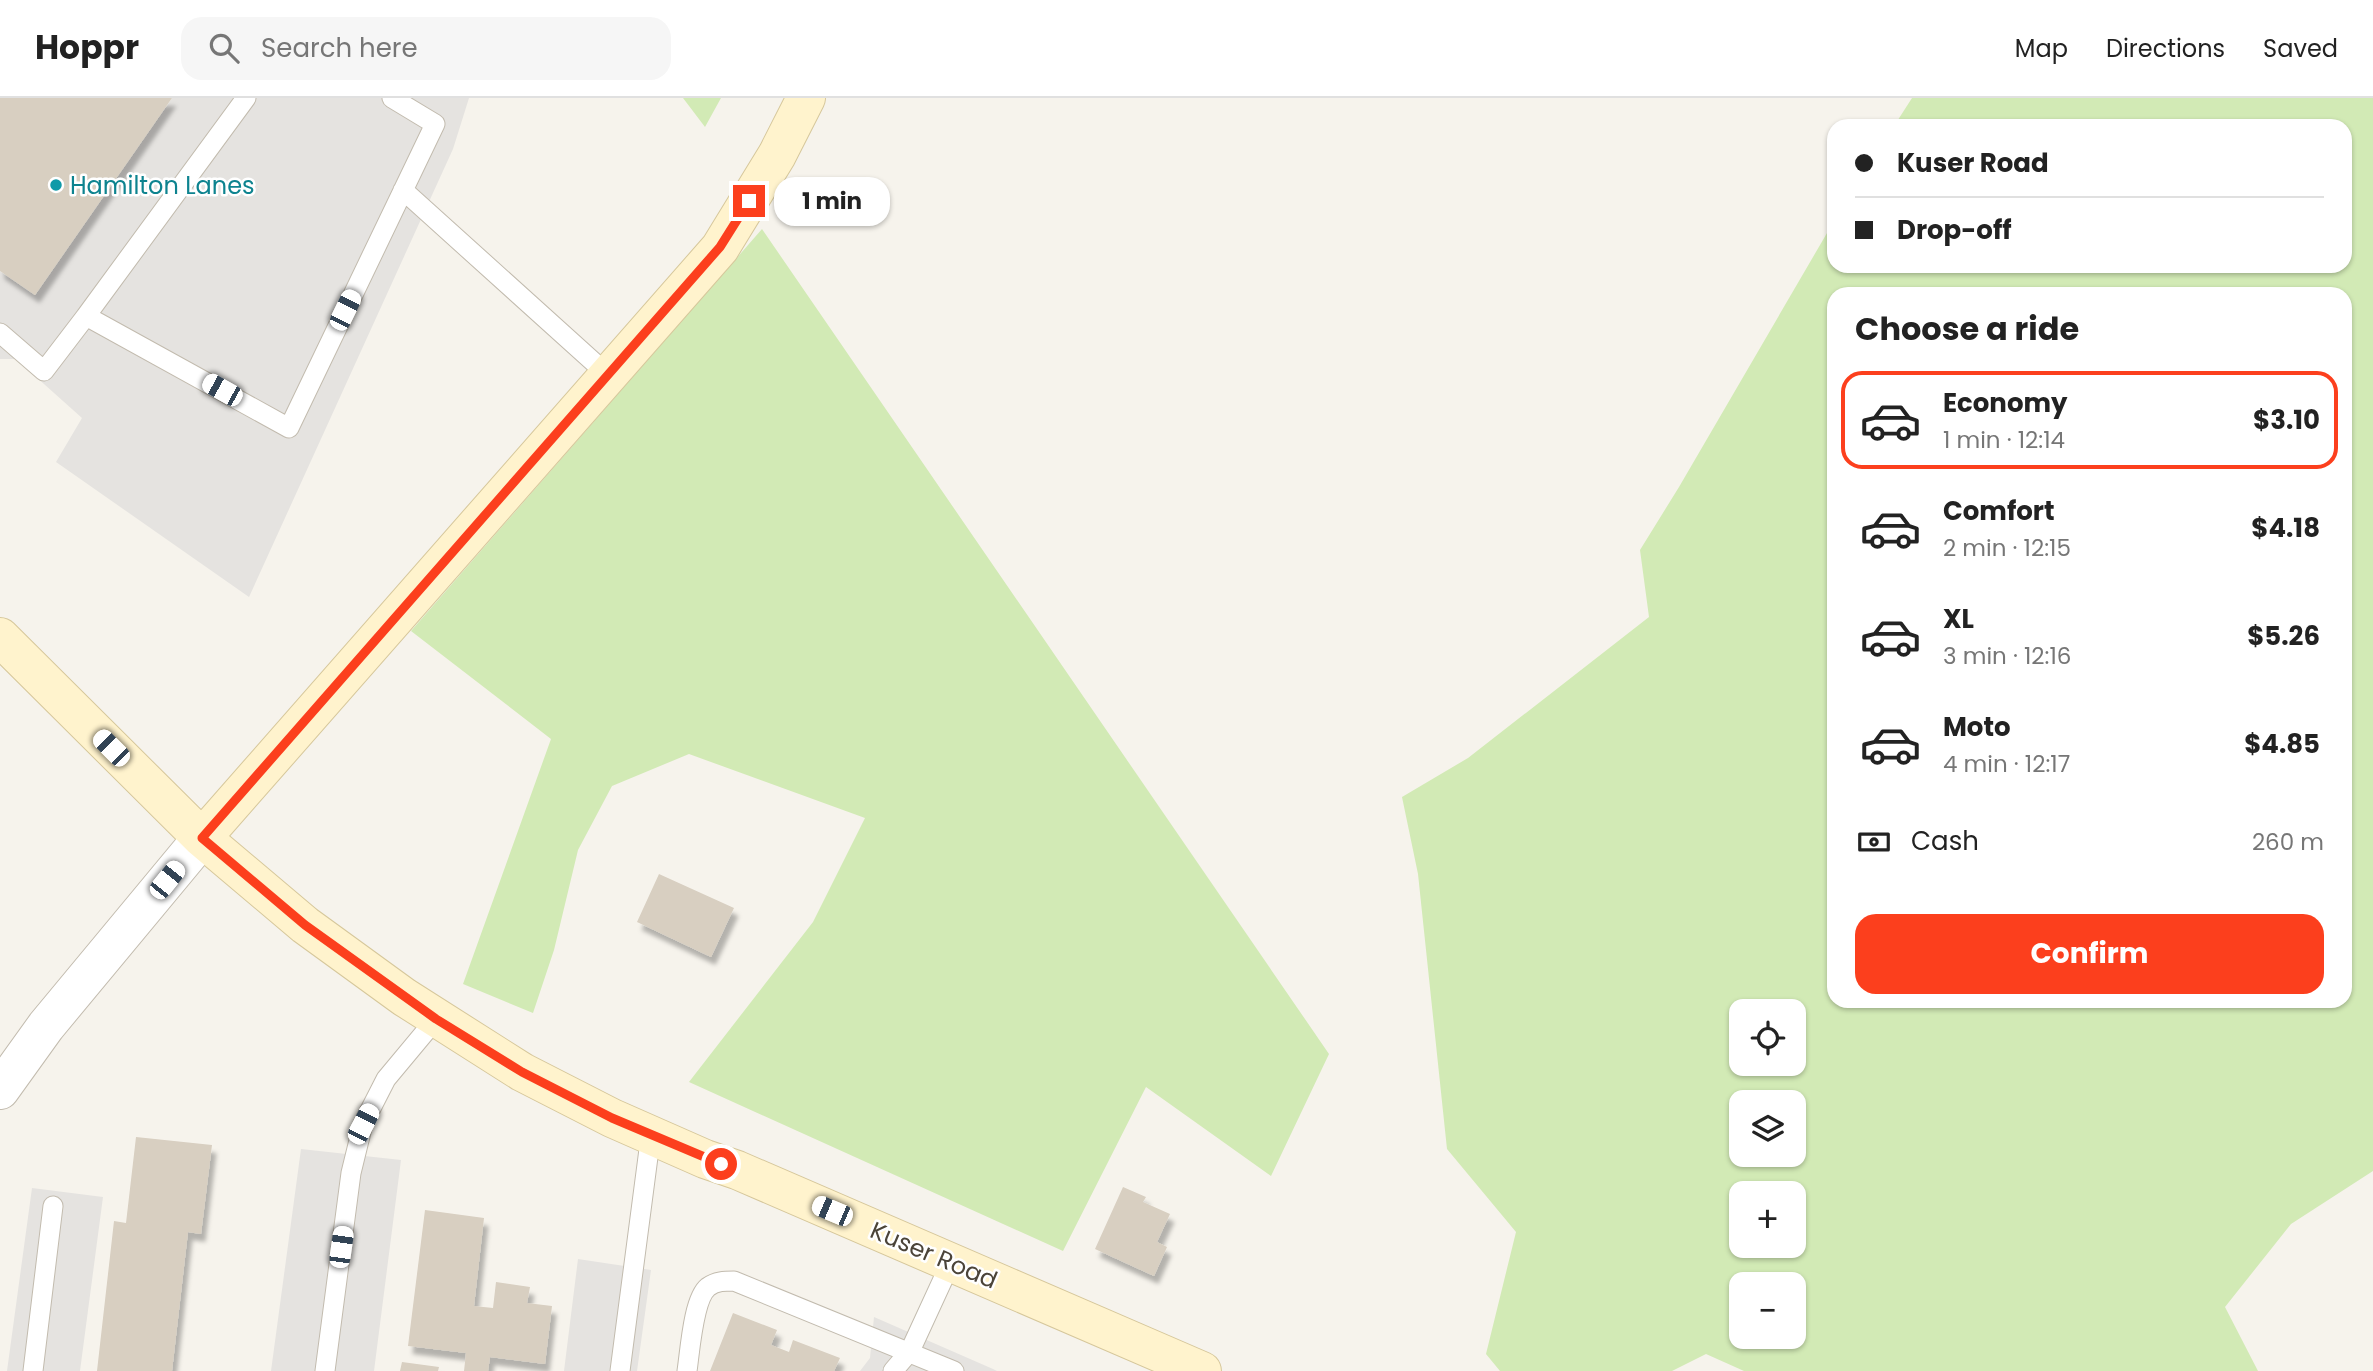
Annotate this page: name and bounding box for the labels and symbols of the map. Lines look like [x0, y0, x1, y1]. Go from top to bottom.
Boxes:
place label: Hamilton Lanes [70, 169, 255, 202]
callout: 1 min [774, 176, 889, 226]
marker: Hamilton Lanes [48, 177, 64, 193]
route end [733, 185, 765, 217]
car [327, 287, 364, 333]
car [199, 371, 246, 409]
car [89, 726, 134, 770]
car [146, 857, 189, 903]
car [345, 1101, 382, 1147]
route start [705, 1148, 737, 1180]
car [809, 1193, 856, 1229]
street label: Kuser Road [865, 1213, 1003, 1297]
car [328, 1225, 355, 1269]

